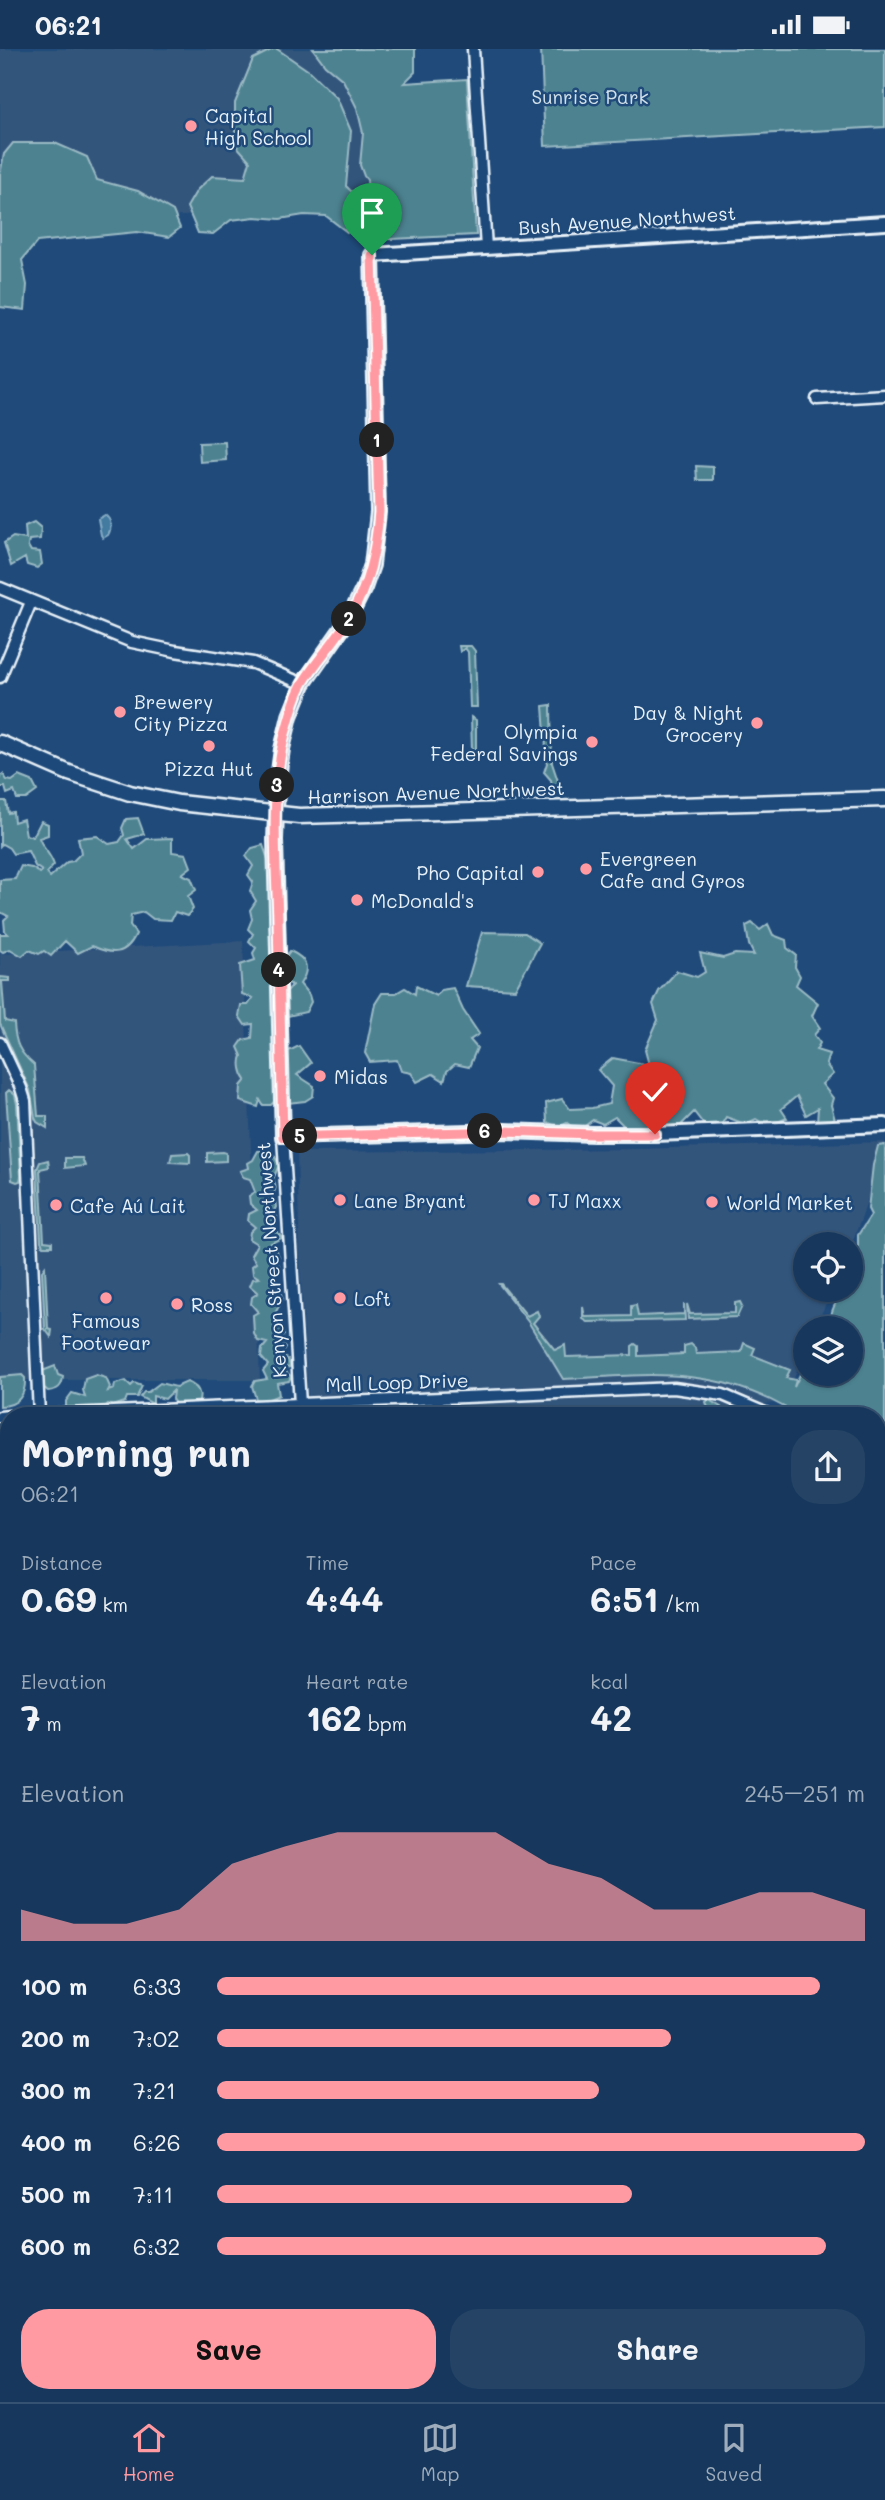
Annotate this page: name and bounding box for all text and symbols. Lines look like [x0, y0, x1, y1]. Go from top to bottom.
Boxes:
text: 06:21 [35, 8, 102, 42]
park label: Sunrise Park [531, 84, 649, 109]
place label: Capital High School [205, 103, 312, 150]
marker: Capital High School [183, 118, 199, 134]
pin [342, 183, 402, 255]
icon: arrive [353, 194, 391, 232]
street label: Bush Avenue Northwest [517, 200, 737, 240]
pin: 1 [360, 423, 394, 457]
text: 1 [372, 427, 381, 452]
pin: 2 [332, 601, 366, 637]
text: 2 [343, 606, 354, 631]
place label: Brewery City Pizza [134, 689, 228, 736]
place label: Day & Night Grocery [632, 700, 743, 747]
marker: Brewery City Pizza [112, 704, 128, 720]
marker: Day & Night Grocery [749, 715, 765, 731]
place label: Olympia Federal Savings [430, 719, 578, 766]
marker: Olympia Federal Savings [584, 734, 600, 750]
marker: Pizza Hut [201, 738, 217, 754]
place label: Pizza Hut [165, 756, 253, 781]
pin: 3 [260, 767, 294, 803]
text: 3 [271, 772, 282, 797]
street label: Harrison Avenue Northwest [307, 775, 565, 809]
place label: Evergreen Cafe and Gyros [600, 846, 745, 893]
place label: Pho Capital [416, 860, 524, 885]
marker: Evergreen Cafe and Gyros [578, 861, 594, 877]
marker: Pho Capital [530, 864, 546, 880]
place label: McDonald's [371, 888, 474, 913]
marker: McDonald's [349, 892, 365, 908]
pin: 4 [262, 953, 296, 988]
text: 4 [272, 957, 285, 982]
pin [625, 1062, 685, 1134]
place label: Midas [334, 1064, 388, 1089]
marker: Midas [312, 1068, 328, 1084]
icon: check [636, 1073, 674, 1111]
pin: 6 [468, 1113, 503, 1149]
text: 6 [479, 1118, 490, 1143]
pin: 5 [282, 1119, 318, 1153]
text: 5 [294, 1123, 305, 1148]
street label: Kenyon Street Northwest [250, 1141, 292, 1379]
place label: Lane Bryant [354, 1188, 466, 1213]
place label: TJ Maxx [548, 1188, 621, 1213]
place label: World Market [726, 1190, 853, 1215]
marker: Lane Bryant [332, 1192, 348, 1208]
marker: TJ Maxx [526, 1192, 542, 1208]
place label: Cafe Aú Lait [70, 1193, 186, 1218]
marker: World Market [704, 1194, 720, 1210]
marker: Cafe Aú Lait [48, 1197, 64, 1213]
map controls [793, 1232, 863, 1386]
button: locate [793, 1232, 863, 1302]
place label: Loft [354, 1286, 391, 1311]
marker: Famous Footwear [98, 1290, 114, 1306]
marker: Loft [332, 1290, 348, 1306]
place label: Ross [191, 1292, 233, 1317]
marker: Ross [169, 1296, 185, 1312]
place label: Famous Footwear [61, 1308, 151, 1355]
button: layers [793, 1316, 863, 1386]
street label: Mall Loop Drive [325, 1367, 469, 1397]
text: Morning run [21, 1427, 251, 1477]
button: share [791, 1430, 865, 1504]
text: 06:21 [21, 1478, 79, 1508]
text: Distance [21, 1550, 103, 1575]
text: Time [306, 1550, 349, 1575]
text: Pace [590, 1550, 637, 1575]
text: 0.69 [21, 1575, 97, 1621]
text: 4:44 [306, 1575, 383, 1621]
text: 6:51 [590, 1575, 659, 1621]
text: km [97, 1592, 128, 1617]
text: /km [659, 1592, 700, 1617]
text: Elevation [21, 1669, 106, 1694]
text: Heart rate [306, 1669, 408, 1694]
text: kcal [590, 1669, 628, 1694]
text: 7 [21, 1694, 41, 1740]
text: 162 [306, 1694, 362, 1740]
text: 42 [590, 1694, 632, 1740]
text: m [41, 1711, 62, 1736]
text: bpm [362, 1711, 407, 1736]
text: Elevation [21, 1778, 124, 1808]
text: 245–251 m [744, 1778, 865, 1808]
text: 100 m [21, 1971, 87, 2001]
text: 6:33 [133, 1971, 181, 2001]
text: 200 m [21, 2023, 90, 2053]
text: 7:02 [133, 2023, 180, 2053]
text: 300 m [21, 2075, 91, 2105]
text: 7:21 [133, 2075, 176, 2105]
text: 400 m [21, 2127, 92, 2157]
text: 6:26 [133, 2127, 181, 2157]
text: 500 m [21, 2179, 91, 2209]
text: 7:11 [133, 2179, 173, 2209]
text: 600 m [21, 2231, 91, 2261]
text: 6:32 [133, 2231, 180, 2261]
button: Save [21, 2309, 436, 2389]
button: Share [450, 2309, 865, 2389]
tab: Home [123, 2419, 175, 2486]
tab: Map [421, 2419, 459, 2486]
tab: Saved [706, 2419, 762, 2486]

